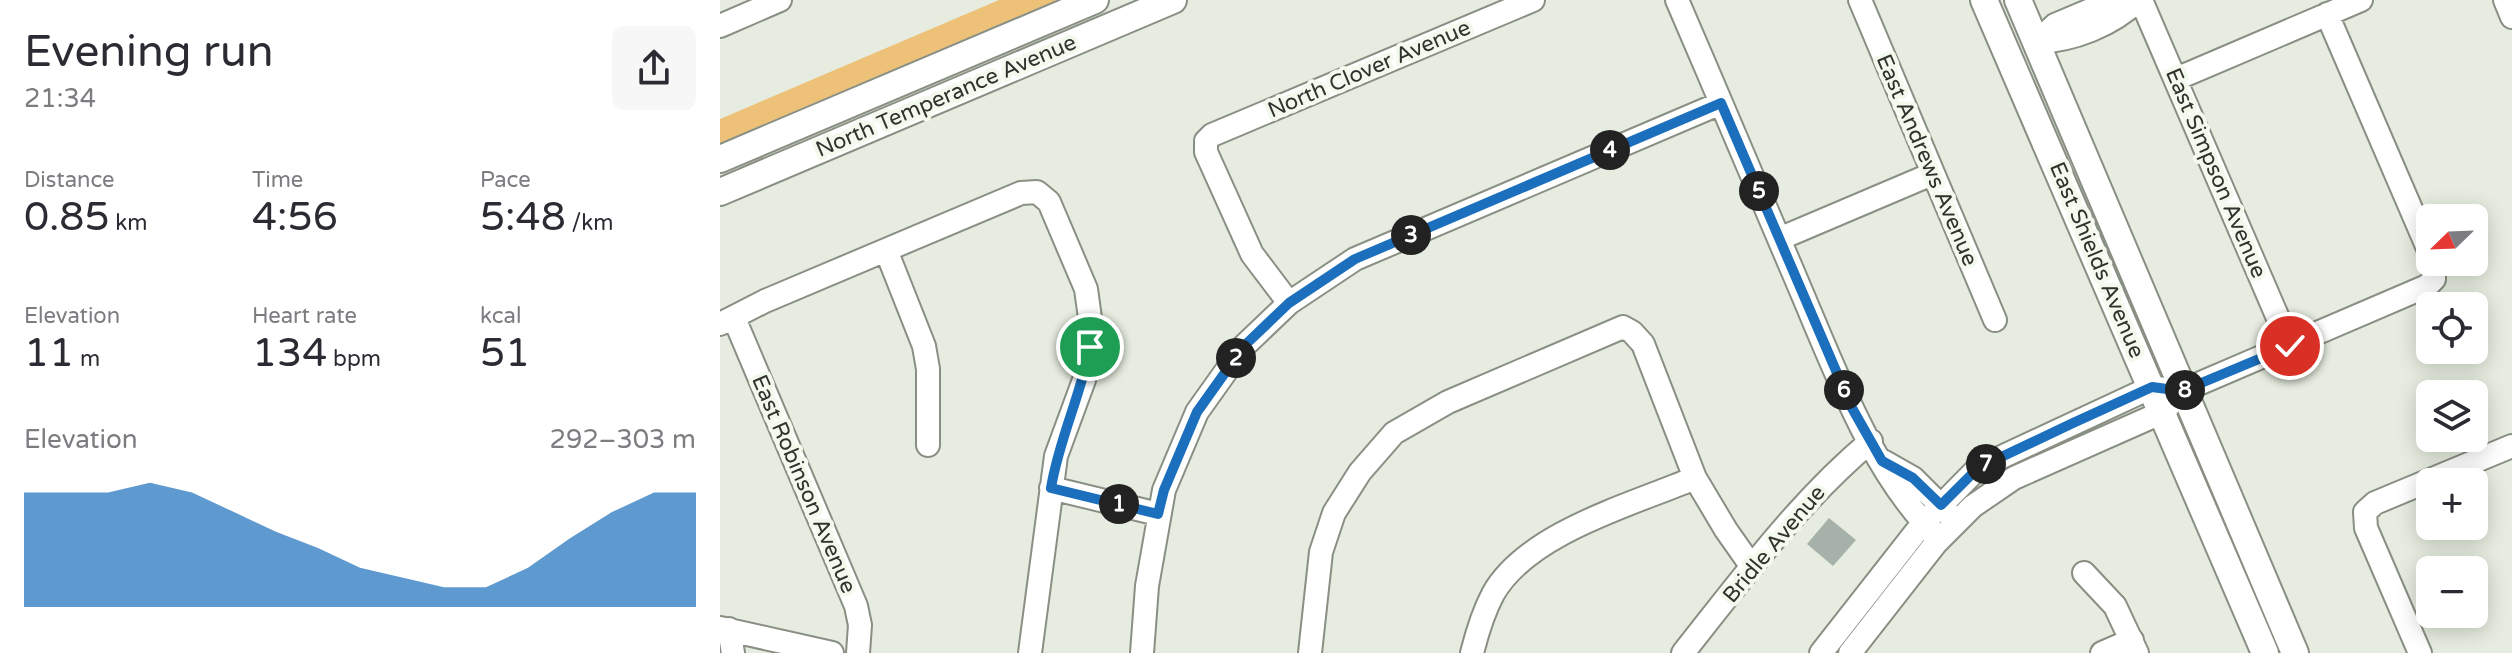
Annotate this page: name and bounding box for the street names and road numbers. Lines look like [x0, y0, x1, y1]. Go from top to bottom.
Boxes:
street label: North Clover Avenue [1264, 15, 1474, 123]
street label: North Temperance Avenue [812, 29, 1080, 163]
street label: East Andrews Avenue [1871, 50, 1983, 270]
street label: East Simpson Avenue [2160, 64, 2272, 282]
street label: East Shields Avenue [2044, 158, 2150, 362]
street label: East Robinson Avenue [746, 371, 862, 597]
street label: Bridle Avenue [1717, 480, 1831, 608]

